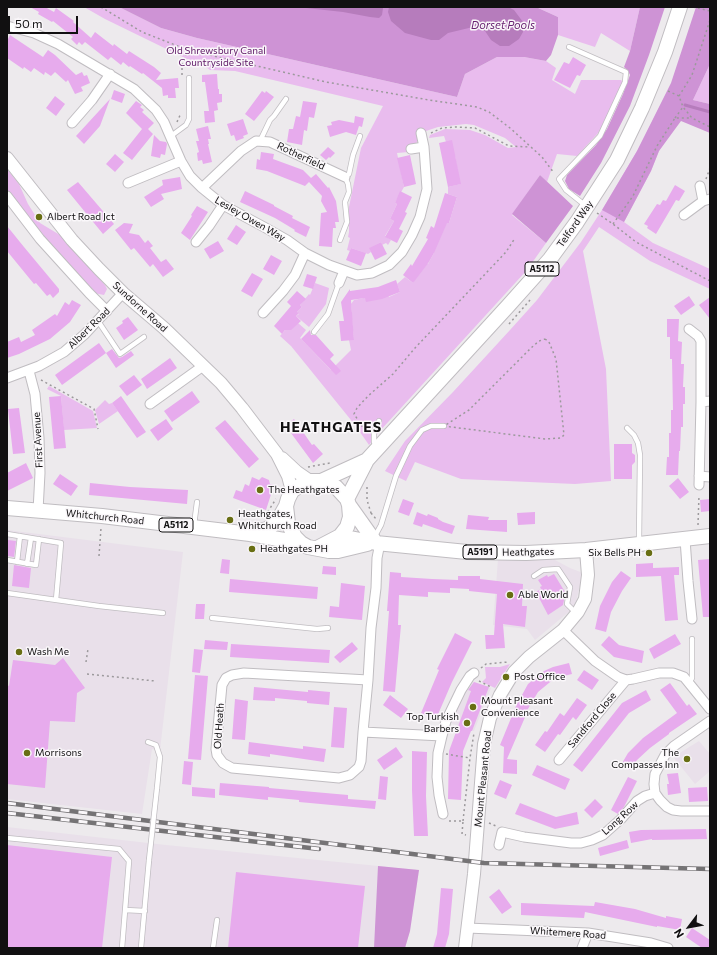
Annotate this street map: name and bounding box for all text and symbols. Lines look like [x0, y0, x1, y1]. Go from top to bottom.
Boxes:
scale bar [10, 8, 80, 34]
text: 50 m [15, 16, 43, 30]
water label: Dorset Pools [471, 18, 535, 32]
park label: Old Shrewsbury Canal Countryside Site [166, 45, 266, 68]
street label: Rotherfield [275, 140, 327, 172]
street label: Lesley Owen Way [213, 194, 287, 244]
street label: Telford Way [554, 198, 596, 250]
place label: Albert Road Jct [47, 211, 115, 223]
marker: Albert Road Jct [34, 212, 44, 222]
road number: A5112 [525, 262, 559, 276]
street label: Sundorne Road [110, 279, 170, 335]
street label: Albert Road [65, 305, 113, 351]
street label: First Avenue [31, 412, 45, 468]
district label: HEATHGATES [280, 419, 382, 435]
place label: The Heathgates [268, 484, 340, 496]
marker: The Heathgates [255, 485, 265, 495]
street label: Whitchurch Road [65, 507, 145, 527]
place label: Heathgates, Whitchurch Road [238, 508, 317, 532]
marker: Heathgates, Whitchurch Road [225, 515, 235, 525]
road number: A5112 [159, 518, 193, 532]
place label: Heathgates PH [260, 543, 328, 555]
marker: Heathgates PH [247, 544, 257, 554]
road number: A5191 [463, 545, 497, 559]
street label: Heathgates [502, 546, 554, 558]
place label: Six Bells PH [588, 547, 641, 559]
marker: Six Bells PH [644, 548, 654, 558]
place label: Able World [518, 589, 568, 601]
marker: Able World [505, 590, 515, 600]
place label: Wash Me [27, 646, 69, 658]
marker: Wash Me [14, 647, 24, 657]
place label: Post Office [514, 671, 565, 683]
marker: Post Office [501, 672, 511, 682]
street label: Sandford Close [565, 690, 619, 750]
place label: Mount Pleasant Convenience [481, 695, 553, 718]
marker: Mount Pleasant Convenience [468, 702, 478, 712]
street label: Old Heath [211, 703, 227, 749]
place label: Top Turkish Barbers [406, 711, 459, 734]
marker: Top Turkish Barbers [462, 718, 472, 728]
street label: Mount Pleasant Road [472, 730, 494, 828]
place label: Morrisons [35, 747, 82, 759]
place label: The Compasses Inn [611, 747, 679, 770]
marker: Morrisons [22, 748, 32, 758]
marker: The Compasses Inn [682, 754, 692, 764]
street label: Long Row [599, 799, 641, 837]
north arrow [669, 907, 709, 947]
street label: Whitemere Road [530, 924, 606, 942]
text: N [671, 927, 686, 941]

